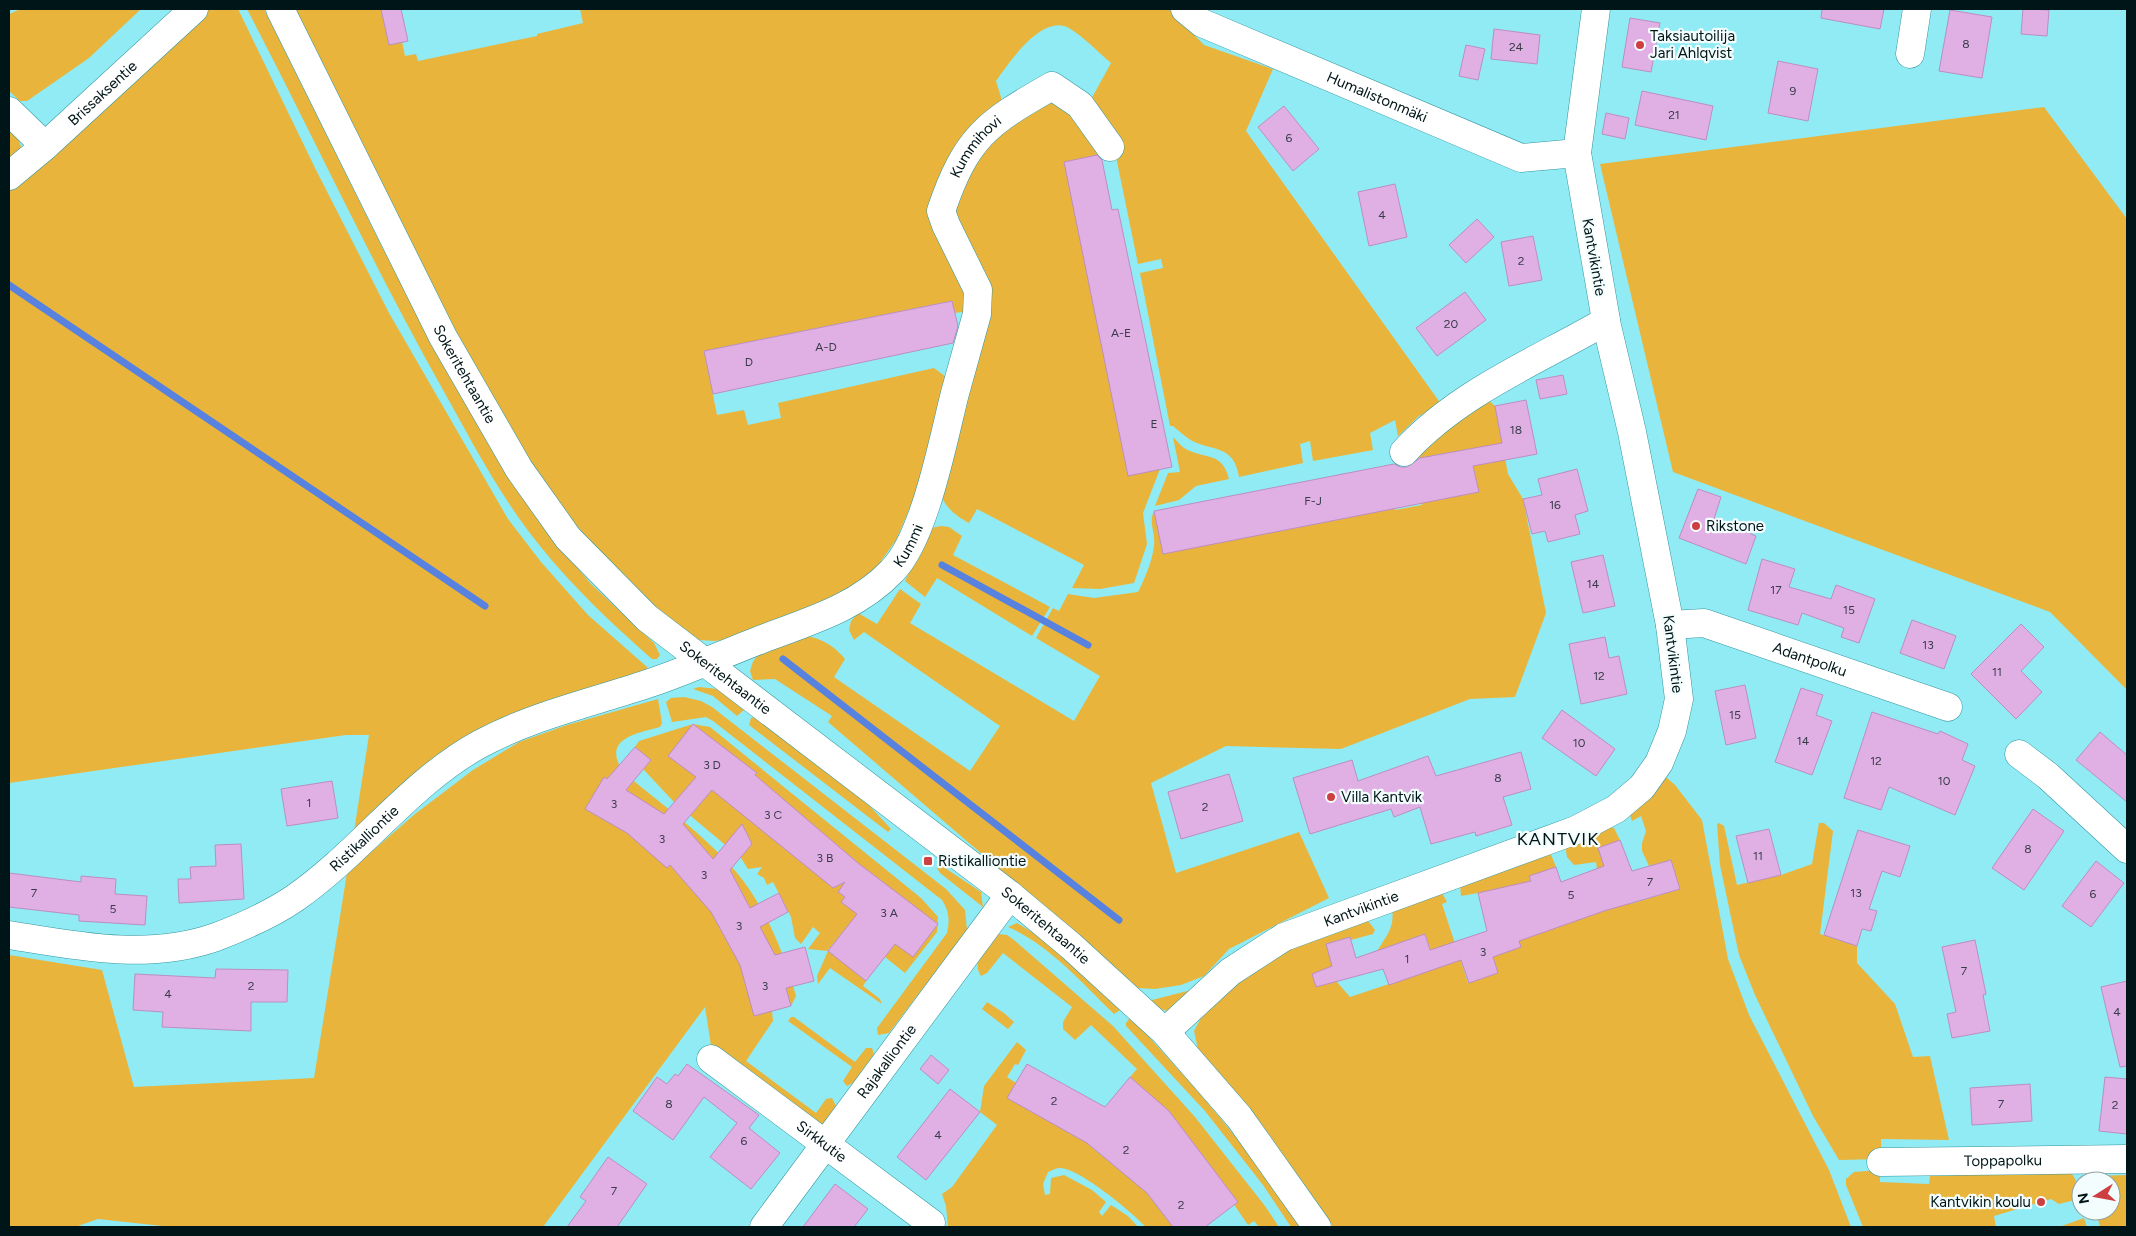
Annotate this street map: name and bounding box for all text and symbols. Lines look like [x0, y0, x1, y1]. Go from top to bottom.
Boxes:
place label: Taksiautoilija Jari Ahlqvist [1650, 27, 1735, 62]
house number: 8 [1962, 37, 1970, 51]
marker: Taksiautoilija Jari Ahlqvist [1634, 39, 1646, 51]
house number: 24 [1509, 40, 1524, 54]
street label: Brissaksentie [64, 57, 141, 129]
street label: Humalistonmäki [1324, 68, 1430, 126]
house number: 9 [1790, 84, 1797, 98]
house number: 21 [1668, 108, 1680, 122]
street label: Kummihovi [946, 112, 1005, 181]
house number: 6 [1286, 131, 1293, 145]
house number: 4 [1378, 208, 1386, 222]
street label: Kantvikintie [1578, 217, 1610, 297]
house number: 2 [1518, 254, 1524, 268]
house number: 20 [1444, 317, 1459, 331]
street label: Sokeritehtaantie [429, 322, 500, 426]
house number: A-E [1111, 326, 1131, 340]
house number: A-D [815, 340, 837, 354]
house number: D [745, 355, 753, 369]
house number: E [1150, 417, 1158, 431]
house number: 18 [1510, 423, 1522, 437]
house number: F-J [1304, 494, 1322, 508]
house number: 16 [1549, 498, 1561, 512]
place label: Rikstone [1706, 517, 1764, 535]
marker: Rikstone [1690, 520, 1702, 532]
street label: Kummi [890, 521, 927, 571]
house number: 14 [1587, 577, 1600, 591]
house number: 17 [1770, 583, 1782, 597]
house number: 15 [1843, 603, 1855, 617]
street label: Kantvikintie [1659, 614, 1687, 694]
street label: Sokeritehtaantie [676, 637, 775, 718]
street label: Adantpolku [1770, 638, 1849, 680]
house number: 13 [1922, 638, 1934, 652]
house number: 11 [1992, 665, 2002, 679]
house number: 12 [1593, 669, 1605, 683]
house number: 15 [1729, 708, 1741, 722]
house number: 14 [1797, 734, 1810, 748]
house number: 10 [1573, 736, 1586, 750]
house number: 12 [1870, 754, 1882, 768]
house number: 3 D [703, 758, 721, 772]
house number: 8 [1494, 771, 1502, 785]
house number: 10 [1938, 774, 1951, 788]
place label: Villa Kantvik [1341, 788, 1423, 806]
marker: Villa Kantvik [1325, 791, 1337, 803]
house number: 1 [307, 796, 311, 810]
house number: 3 [611, 797, 617, 811]
house number: 2 [1202, 800, 1208, 814]
street label: Ristikalliontie [326, 802, 402, 876]
house number: 3 C [764, 808, 782, 822]
district label: KANTVIK [1517, 828, 1599, 850]
house number: 3 [659, 832, 665, 846]
house number: 8 [2024, 842, 2032, 856]
house number: 11 [1753, 849, 1763, 863]
house number: 3 B [817, 851, 833, 865]
place label: Ristikalliontie [938, 852, 1026, 870]
marker: Ristikalliontie [922, 855, 934, 867]
house number: 3 [701, 868, 707, 882]
house number: 7 [1647, 875, 1654, 889]
street label: Sokeritehtaantie [998, 883, 1094, 968]
house number: 7 [31, 886, 38, 900]
house number: 13 [1850, 886, 1862, 900]
street label: Kantvikintie [1321, 887, 1401, 931]
house number: 6 [2090, 887, 2097, 901]
house number: 5 [1568, 888, 1575, 902]
house number: 5 [110, 902, 117, 916]
house number: 3 A [880, 906, 898, 920]
house number: 3 [736, 919, 742, 933]
house number: 3 [1480, 945, 1486, 959]
house number: 1 [1405, 952, 1409, 966]
house number: 7 [1961, 964, 1968, 978]
house number: 2 [248, 979, 254, 993]
house number: 3 [762, 979, 768, 993]
house number: 4 [164, 987, 172, 1001]
house number: 4 [2113, 1005, 2121, 1019]
street label: Rajakalliontie [853, 1021, 920, 1102]
house number: 2 [1051, 1094, 1057, 1108]
house number: 8 [665, 1097, 673, 1111]
house number: 7 [1998, 1097, 2005, 1111]
house number: 2 [2112, 1098, 2118, 1112]
street label: Sirkkutie [793, 1117, 850, 1166]
house number: 4 [934, 1128, 942, 1142]
house number: 6 [741, 1134, 748, 1148]
house number: 2 [1123, 1143, 1129, 1157]
street label: Toppapolku [1964, 1151, 2042, 1170]
north arrow [2071, 1171, 2121, 1221]
house number: 7 [611, 1184, 618, 1198]
text: N [2074, 1191, 2093, 1205]
place label: Kantvikin koulu [1930, 1193, 2031, 1211]
marker: Kantvikin koulu [2035, 1196, 2047, 1208]
house number: 2 [1178, 1198, 1184, 1212]

